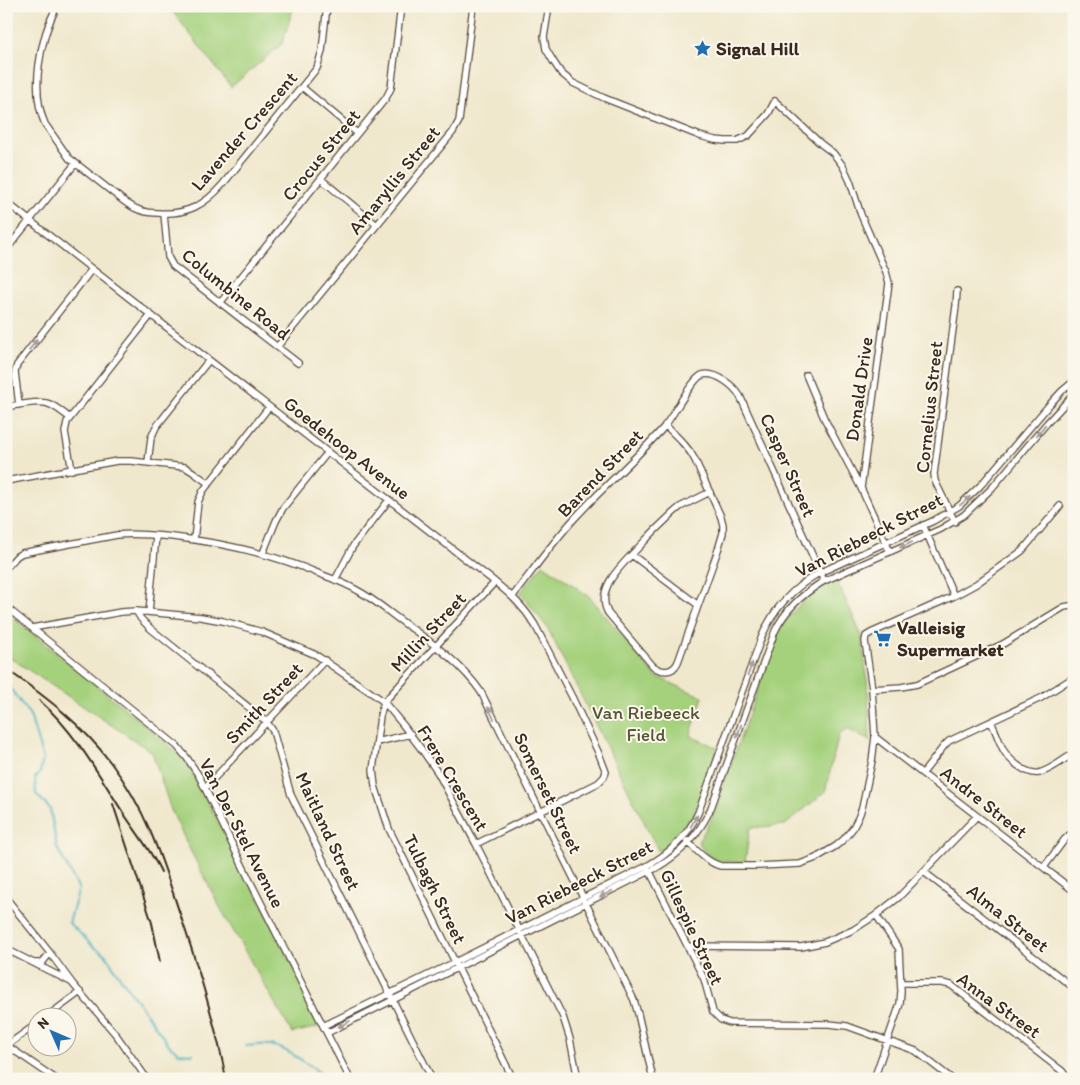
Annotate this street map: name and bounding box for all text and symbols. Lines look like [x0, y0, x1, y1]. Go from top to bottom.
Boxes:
place label: Signal Hill [716, 37, 800, 60]
place icon: Signal Hill [692, 38, 712, 58]
street label: Lavender Crescent [186, 67, 302, 195]
street label: Crocus Street [277, 104, 365, 206]
street label: Amaryllis Street [343, 121, 445, 239]
street label: Columbine Road [177, 243, 295, 345]
street label: Donald Drive [840, 335, 878, 443]
one-way arrow [28, 338, 38, 352]
street label: Cornelius Street [911, 340, 947, 474]
street label: Goedehoop Avenue [279, 391, 415, 505]
street label: Casper Street [755, 410, 821, 520]
one-way arrow [1035, 423, 1046, 436]
street label: Barend Street [552, 424, 648, 522]
street label: Van Riebeeck Street [791, 488, 947, 582]
one-way arrow [958, 495, 971, 506]
one-way arrow [899, 541, 913, 549]
street label: Millin Street [385, 587, 471, 677]
place label: Valleisig Supermarket [897, 616, 1004, 661]
supermarket icon: Valleisig Supermarket [873, 628, 893, 648]
street label: Smith Street [220, 657, 308, 749]
one-way arrow [746, 661, 754, 676]
park label: Van Riebeeck Field [592, 701, 700, 746]
one-way arrow [487, 706, 495, 720]
street label: Frere Crescent [412, 721, 494, 835]
one-way arrow [735, 724, 742, 739]
street label: Somerset Street [509, 729, 587, 857]
street label: Van Der Stel Avenue [194, 754, 290, 912]
street label: Andre Street [936, 761, 1032, 843]
street label: Maitland Street [290, 768, 366, 894]
one-way arrow [690, 814, 698, 828]
street label: Tulbagh Street [399, 830, 471, 948]
street label: Van Riebeeck Street [501, 835, 657, 929]
street label: Gillespie Street [655, 865, 729, 989]
street label: Alma Street [962, 879, 1054, 957]
one-way arrow [599, 890, 614, 898]
street label: Anna Street [953, 967, 1045, 1043]
north arrow [28, 1008, 78, 1058]
text: N [34, 1014, 53, 1033]
one-way arrow [337, 1020, 351, 1028]

